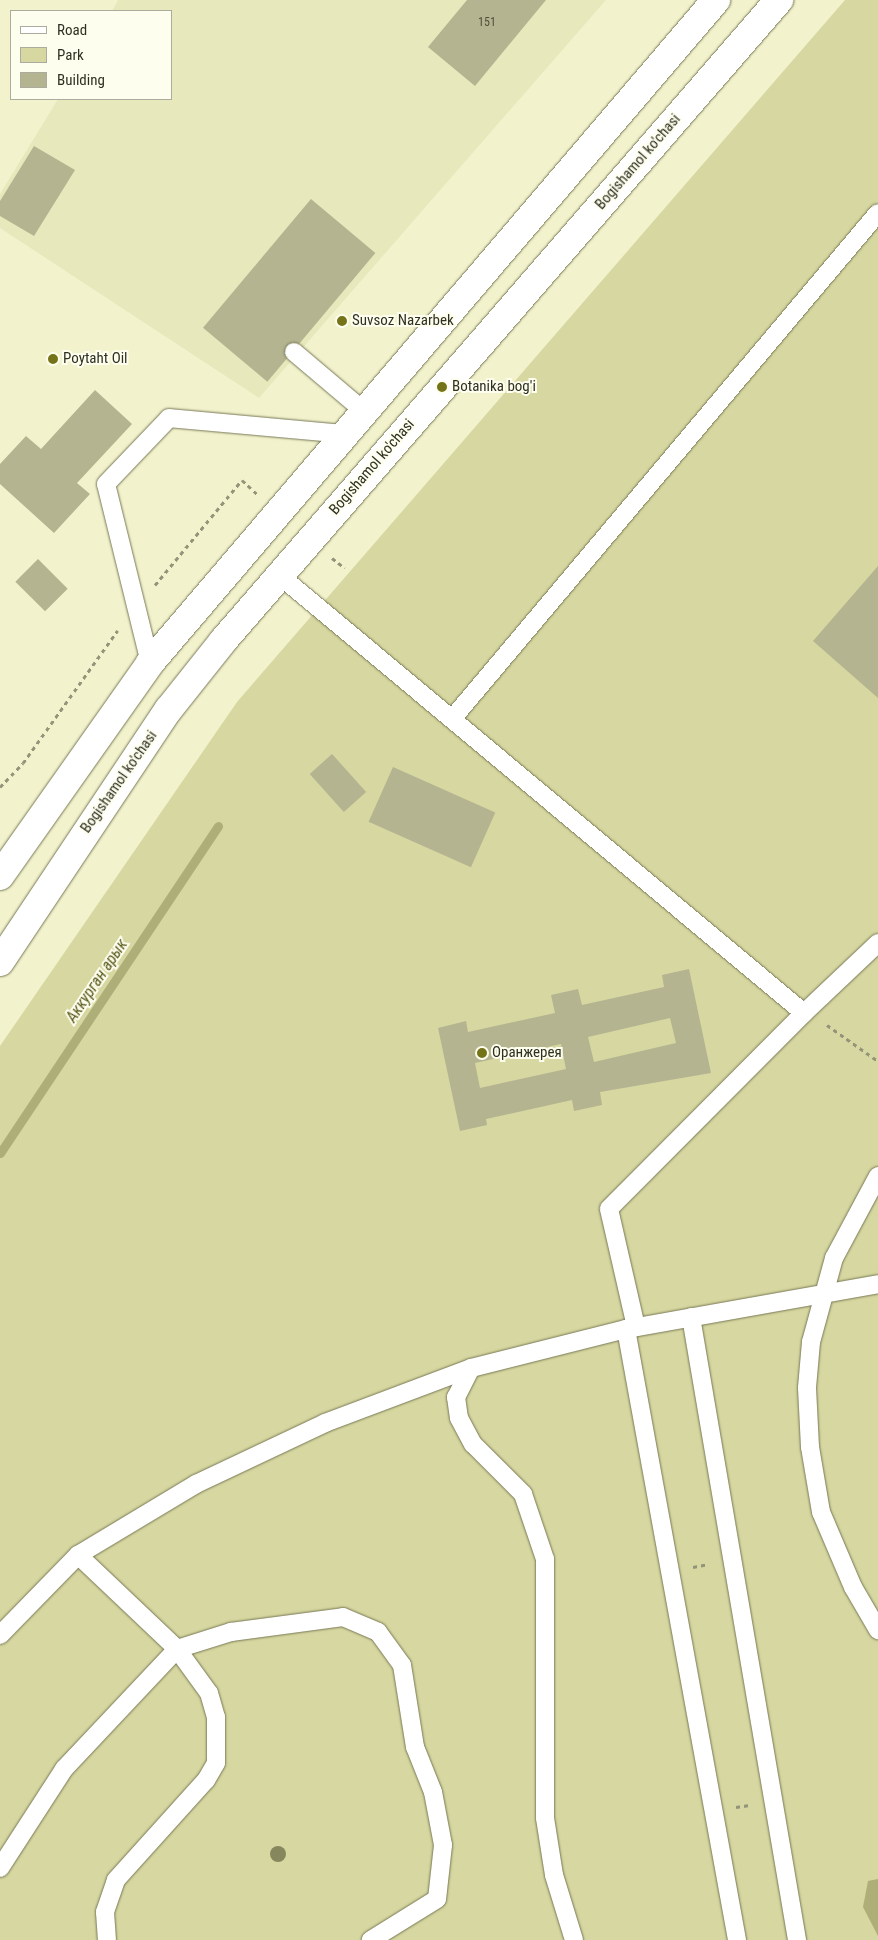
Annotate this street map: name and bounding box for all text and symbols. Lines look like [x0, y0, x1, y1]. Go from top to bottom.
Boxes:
legend [10, 10, 172, 100]
house number: 151 [478, 16, 496, 30]
text: Road [57, 21, 87, 39]
text: Park [57, 46, 84, 64]
text: Building [57, 71, 105, 89]
street label: Bogishamol ko'chasi [592, 111, 684, 213]
place label: Suvsoz Nazarbek [352, 312, 454, 330]
marker: Suvsoz Nazarbek [336, 315, 348, 327]
place label: Poytaht Oil [63, 350, 128, 368]
marker: Poytaht Oil [47, 353, 59, 365]
place label: Botanika bog'i [452, 378, 536, 396]
marker: Botanika bog'i [436, 381, 448, 393]
street label: Bogishamol ko'chasi [326, 416, 418, 518]
street label: Bogishamol ko'chasi [77, 727, 161, 837]
water label: Аккурган арык [62, 936, 132, 1026]
place label: Оранжерея [492, 1044, 562, 1062]
marker: Оранжерея [476, 1047, 488, 1059]

